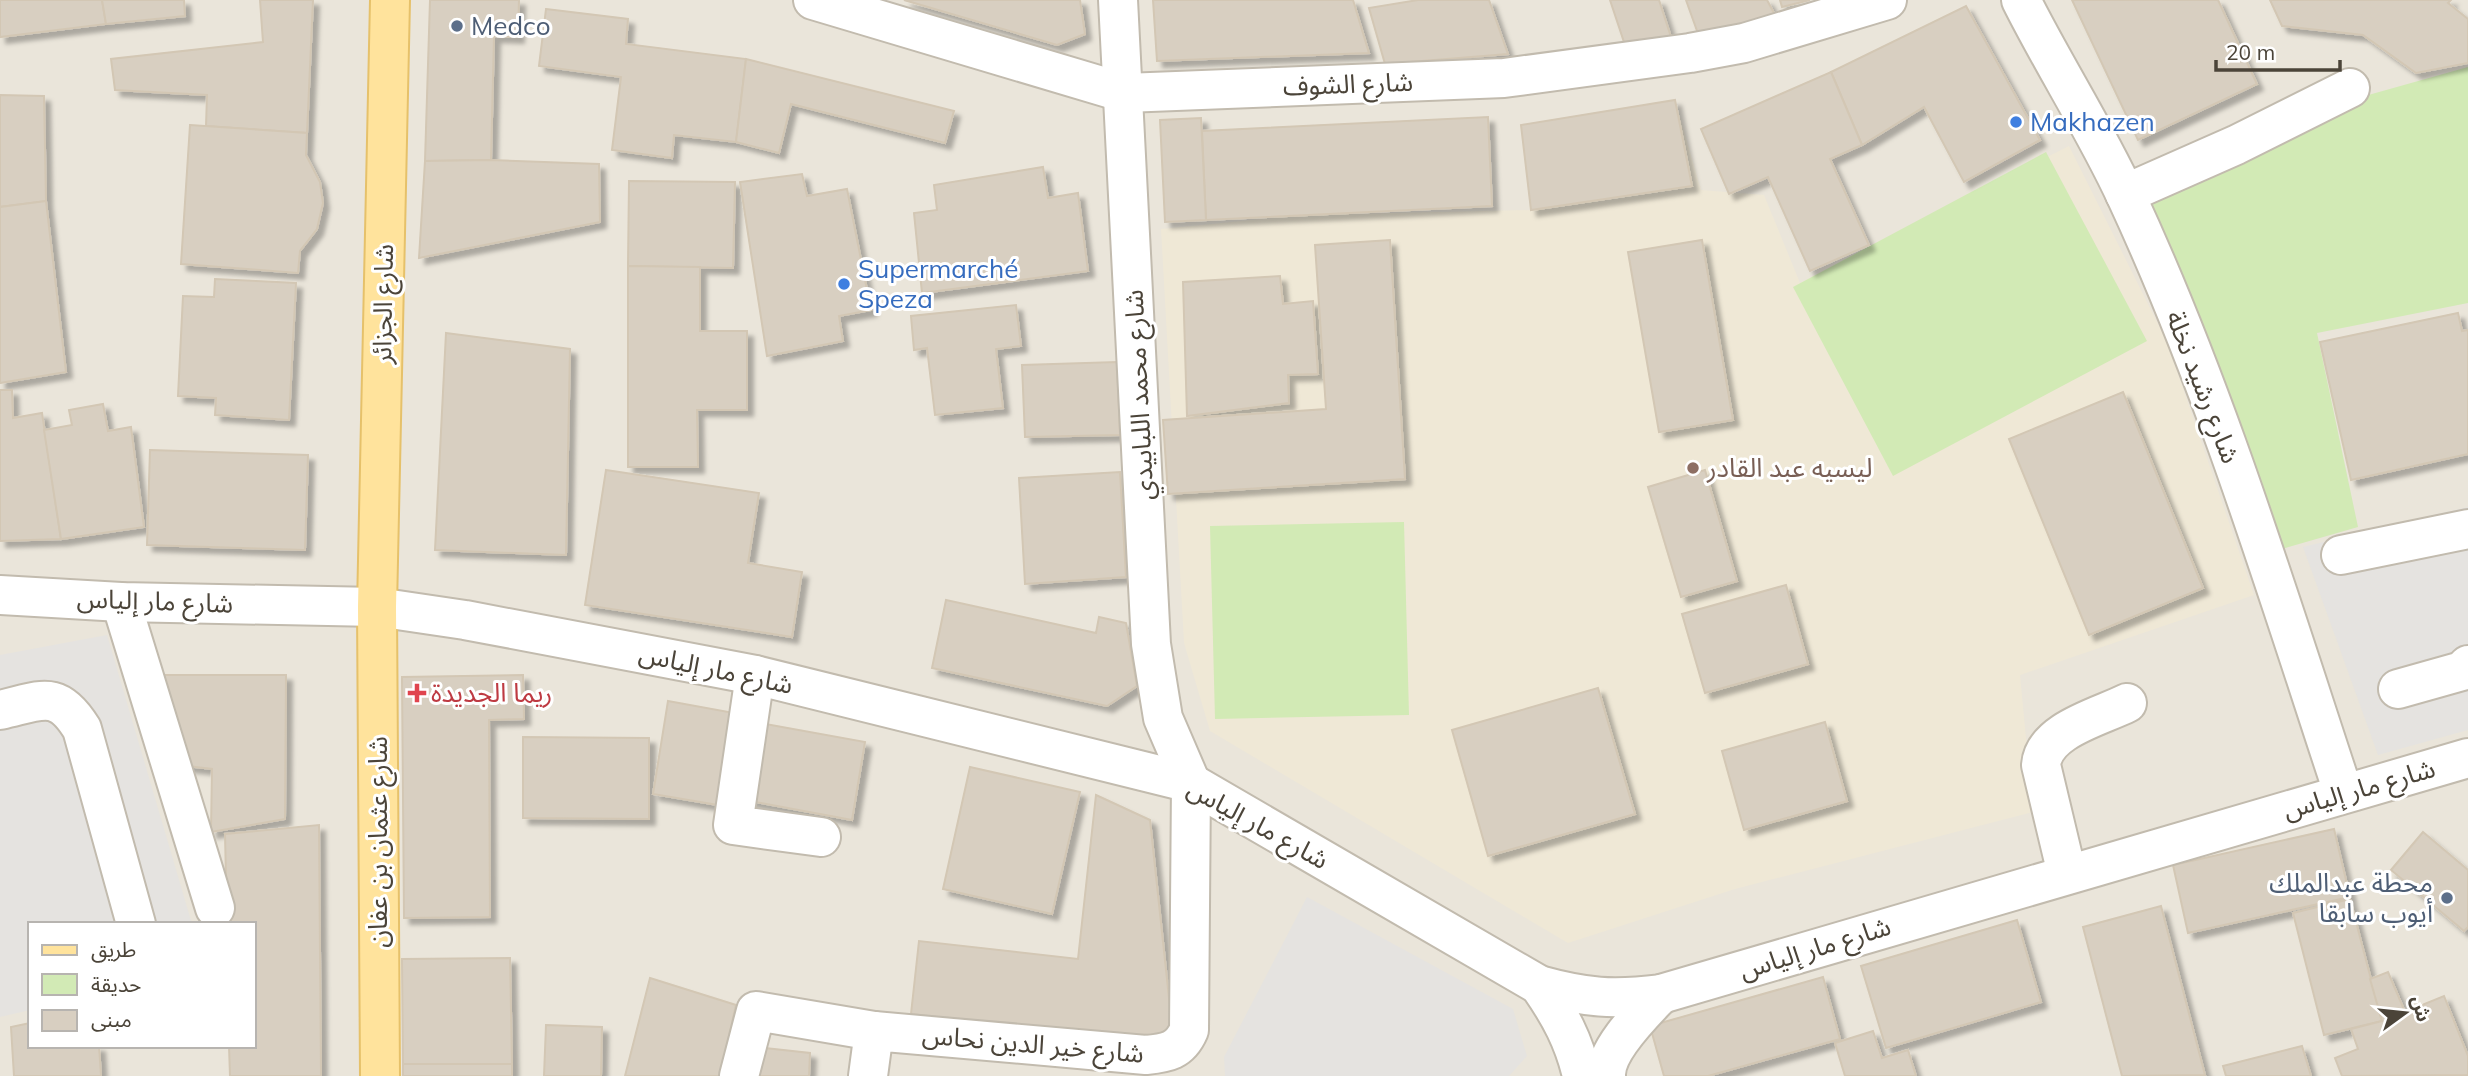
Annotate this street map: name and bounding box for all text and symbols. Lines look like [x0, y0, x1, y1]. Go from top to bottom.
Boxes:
place label: Medco [471, 9, 551, 42]
marker: Medco [449, 18, 465, 34]
scale bar [2216, 28, 2340, 72]
text: 20 m [2226, 39, 2275, 65]
street label: شارع الشوف [1282, 65, 1414, 105]
place label: Makhazen [2030, 105, 2155, 138]
marker: Makhazen [2008, 114, 2024, 130]
street label: شارع الجزائر [365, 244, 403, 365]
place label: Supermarché Speza [858, 252, 1018, 315]
marker: Supermarché Speza [836, 276, 852, 292]
street label: شارع محمد اللبابيدي [1117, 289, 1165, 501]
street label: شارع رشيد نخلة [2156, 306, 2248, 469]
place label: لیسیه عبد القادر [1706, 451, 1873, 484]
marker: لیسیه عبد القادر [1685, 460, 1701, 476]
street label: شارع مار إلياس [76, 581, 234, 623]
street label: شارع مار إلياس [635, 636, 796, 704]
place label: ريما الجديدة [431, 676, 552, 709]
marker: ريما الجديدة [409, 685, 425, 701]
street label: شارع عثمان بن عفان [361, 736, 397, 948]
street label: شارع مار إلياس [2279, 751, 2439, 829]
street label: شارع مار إلياس [1180, 771, 1335, 879]
place label: محطة عبدالملك أيوب سابقا [2269, 866, 2433, 929]
marker: محطة عبدالملك أيوب سابقا [2439, 890, 2455, 906]
street label: شارع مار إلياس [1735, 909, 1895, 989]
legend [28, 922, 256, 1048]
text: طريق [91, 936, 136, 963]
text: حديقة [91, 971, 141, 997]
north arrow [2370, 978, 2440, 1048]
text: ش [2406, 993, 2436, 1024]
text: مبنى [91, 1006, 132, 1032]
street label: شارع خير الدين نحاس [921, 1017, 1145, 1073]

